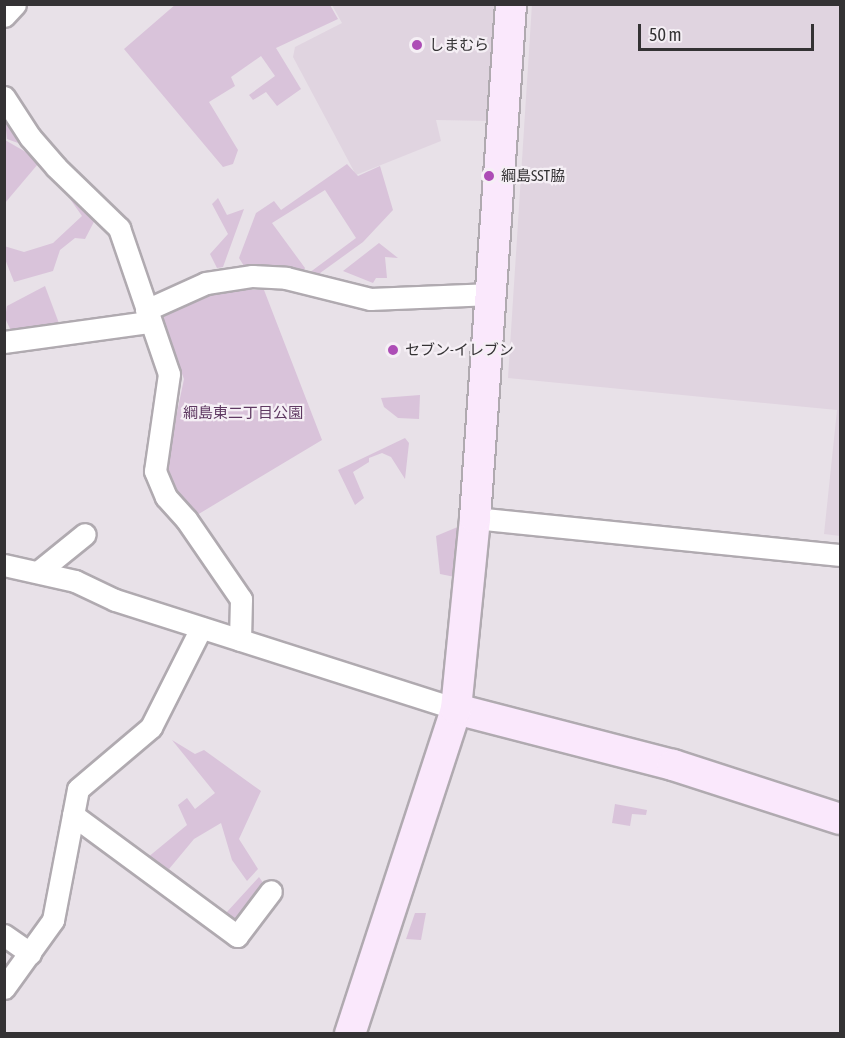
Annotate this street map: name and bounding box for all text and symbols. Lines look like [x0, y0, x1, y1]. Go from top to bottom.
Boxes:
scale bar [641, 12, 816, 50]
text: 50 m [649, 24, 681, 45]
place label: しまむら [429, 36, 489, 54]
marker: しまむら [410, 38, 424, 52]
place label: 綱島SST脇 [501, 167, 565, 185]
marker: 綱島SST脇 [482, 169, 496, 183]
place label: セブン-イレブン [405, 341, 514, 359]
marker: セブン-イレブン [386, 343, 400, 357]
park label: 綱島東二丁目公園 [183, 404, 303, 422]

